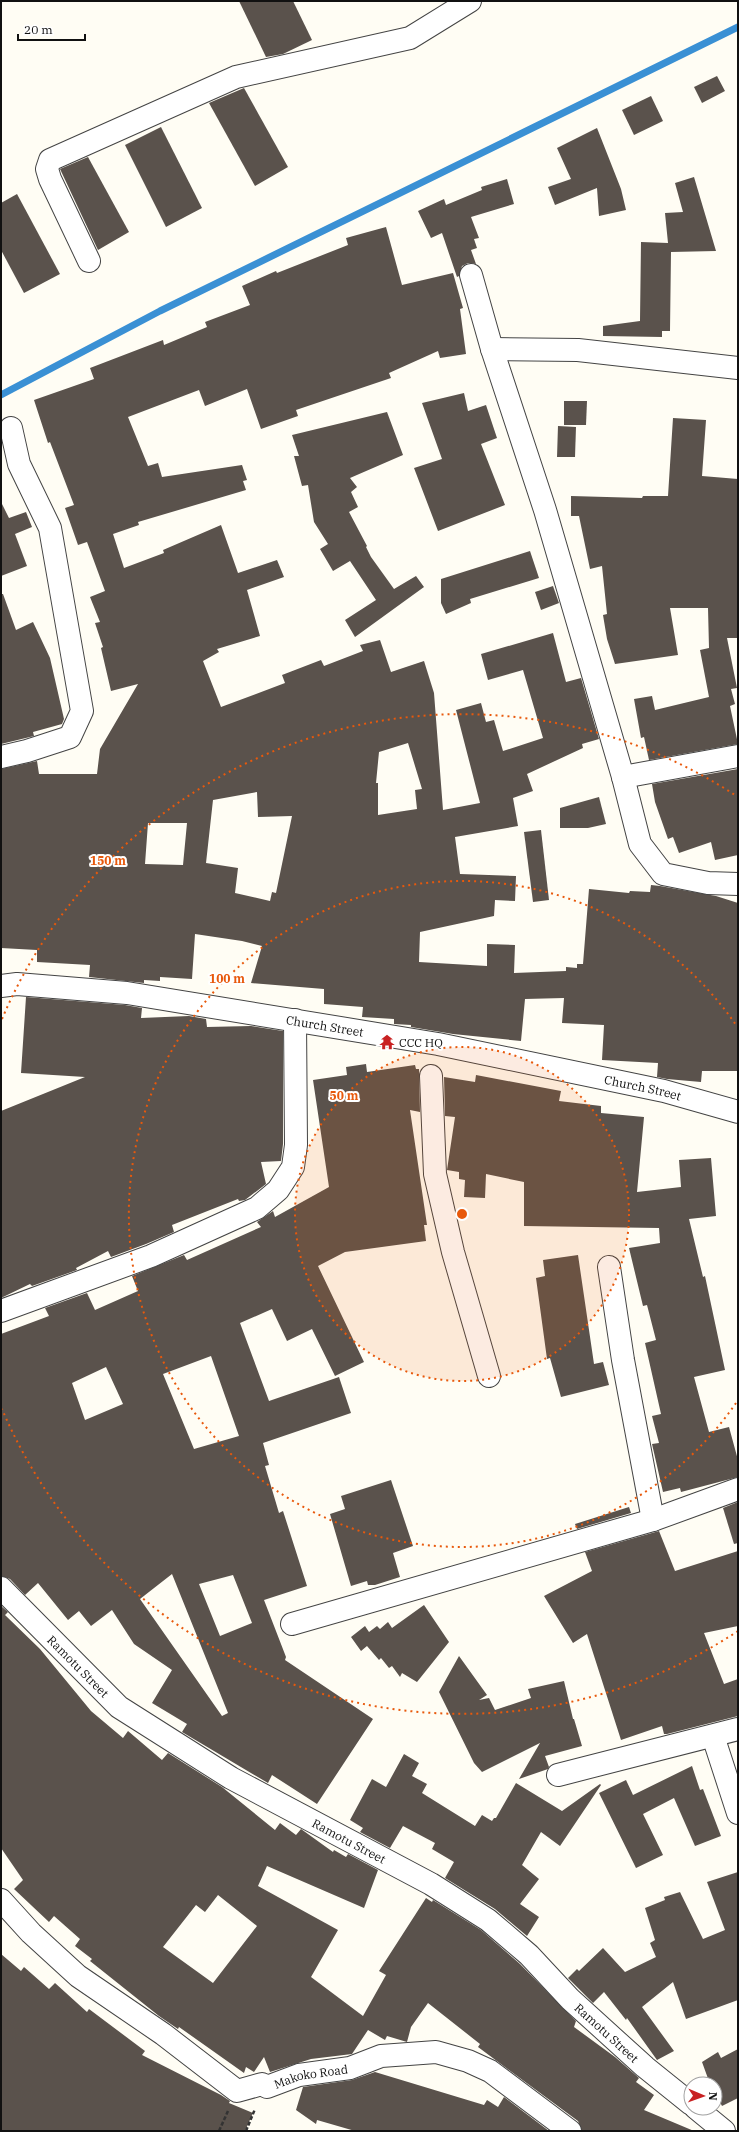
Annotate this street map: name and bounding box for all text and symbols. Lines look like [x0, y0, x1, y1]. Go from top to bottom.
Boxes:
scale bar [18, 16, 85, 42]
text: 20 m [24, 22, 53, 37]
text: 150 m [90, 853, 126, 868]
text: 100 m [209, 971, 245, 986]
street label: Church Street [285, 1012, 365, 1039]
temple icon: CCC HQ [378, 1033, 396, 1051]
place label: CCC HQ [399, 1035, 443, 1050]
street label: Church Street [603, 1071, 683, 1103]
text: 50 m [330, 1088, 359, 1103]
centre of rings [455, 1207, 469, 1221]
street label: Ramotu Street [45, 1632, 112, 1700]
street label: Ramotu Street [310, 1815, 389, 1866]
street label: Ramotu Street [572, 2000, 642, 2065]
street label: Makoko Road [272, 2061, 349, 2091]
north arrow [683, 2076, 723, 2116]
text: N [706, 2092, 720, 2101]

